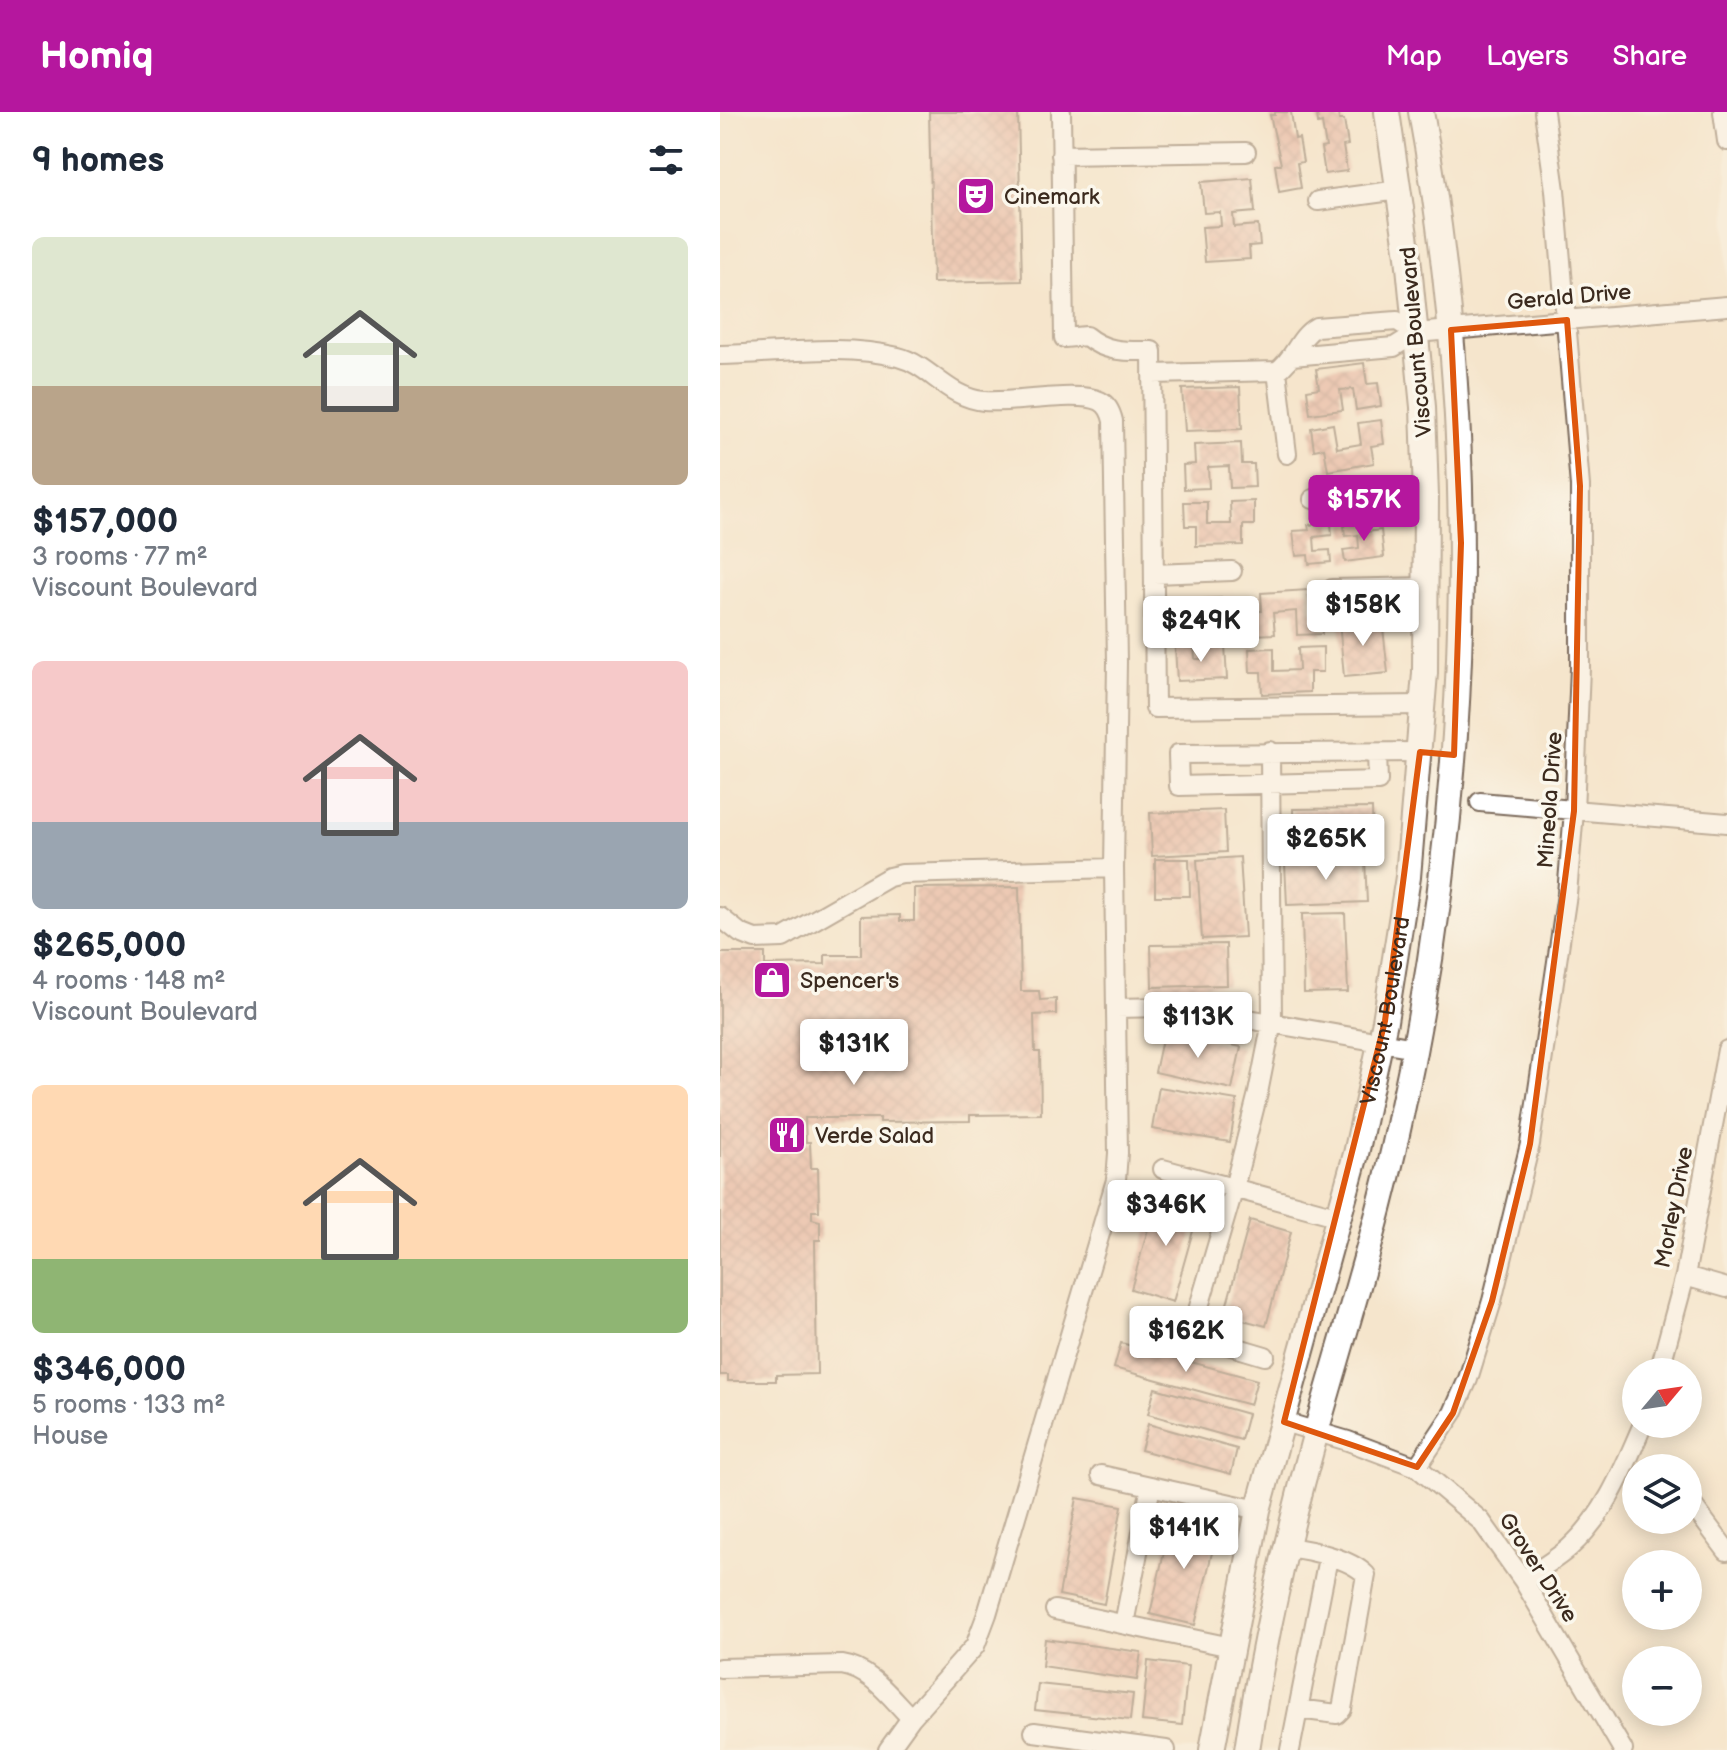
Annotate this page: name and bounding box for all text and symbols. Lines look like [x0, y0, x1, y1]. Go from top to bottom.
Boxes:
text: Homiq [40, 34, 153, 79]
text: Map [1386, 40, 1442, 73]
text: Layers [1486, 40, 1569, 73]
text: Share [1613, 40, 1687, 73]
icon: filters [644, 138, 688, 182]
text: 9 homes [32, 140, 164, 181]
theatre icon: Cinemark [955, 175, 997, 217]
place label: Cinemark [1004, 184, 1100, 211]
street label: Viscount Boulevard [1395, 245, 1438, 438]
street label: Gerald Drive [1506, 279, 1632, 316]
icon: home [288, 289, 432, 433]
pin: $157K [1308, 475, 1420, 543]
text: $157K [1326, 485, 1402, 516]
text: $157,000 [32, 501, 178, 542]
text: 3 rooms · 77 m² [32, 542, 208, 573]
text: Viscount Boulevard [32, 573, 258, 604]
pin: $158K [1307, 580, 1419, 648]
text: $158K [1325, 590, 1401, 621]
pin: $249K [1145, 596, 1257, 664]
text: $249K [1161, 606, 1241, 637]
icon: home [288, 713, 432, 857]
street label: Mineola Drive [1532, 731, 1569, 869]
pin: $265K [1270, 814, 1382, 882]
text: $265K [1285, 824, 1367, 855]
street label: Viscount Boulevard [1355, 915, 1417, 1108]
text: $265,000 [32, 925, 186, 966]
shop icon: Spencer's [751, 959, 793, 1001]
text: 4 rooms · 148 m² [32, 966, 225, 997]
place label: Spencer's [800, 968, 899, 995]
pin: $113K [1142, 992, 1254, 1060]
text: Viscount Boulevard [32, 997, 258, 1028]
text: $113K [1162, 1002, 1234, 1033]
pin: $131K [798, 1019, 910, 1087]
text: $131K [818, 1029, 890, 1060]
restaurant icon: Verde Salad [766, 1114, 808, 1156]
place label: Verde Salad [815, 1123, 934, 1150]
icon: home [288, 1137, 432, 1281]
street label: Morley Drive [1649, 1144, 1699, 1270]
pin: $346K [1110, 1180, 1222, 1248]
text: $346K [1125, 1190, 1207, 1221]
pin: $162K [1130, 1306, 1242, 1374]
text: $162K [1147, 1316, 1225, 1347]
text: $346,000 [32, 1349, 186, 1390]
north arrow [1622, 1358, 1702, 1438]
map controls [1622, 1358, 1702, 1726]
text: 5 rooms · 133 m² [32, 1390, 225, 1421]
text: House [32, 1421, 108, 1452]
button: layers [1622, 1454, 1702, 1534]
pin: $141K [1128, 1503, 1240, 1571]
street label: Grover Drive [1492, 1508, 1583, 1628]
text: $141K [1148, 1513, 1220, 1544]
button: + [1622, 1550, 1702, 1630]
button: − [1622, 1646, 1702, 1726]

